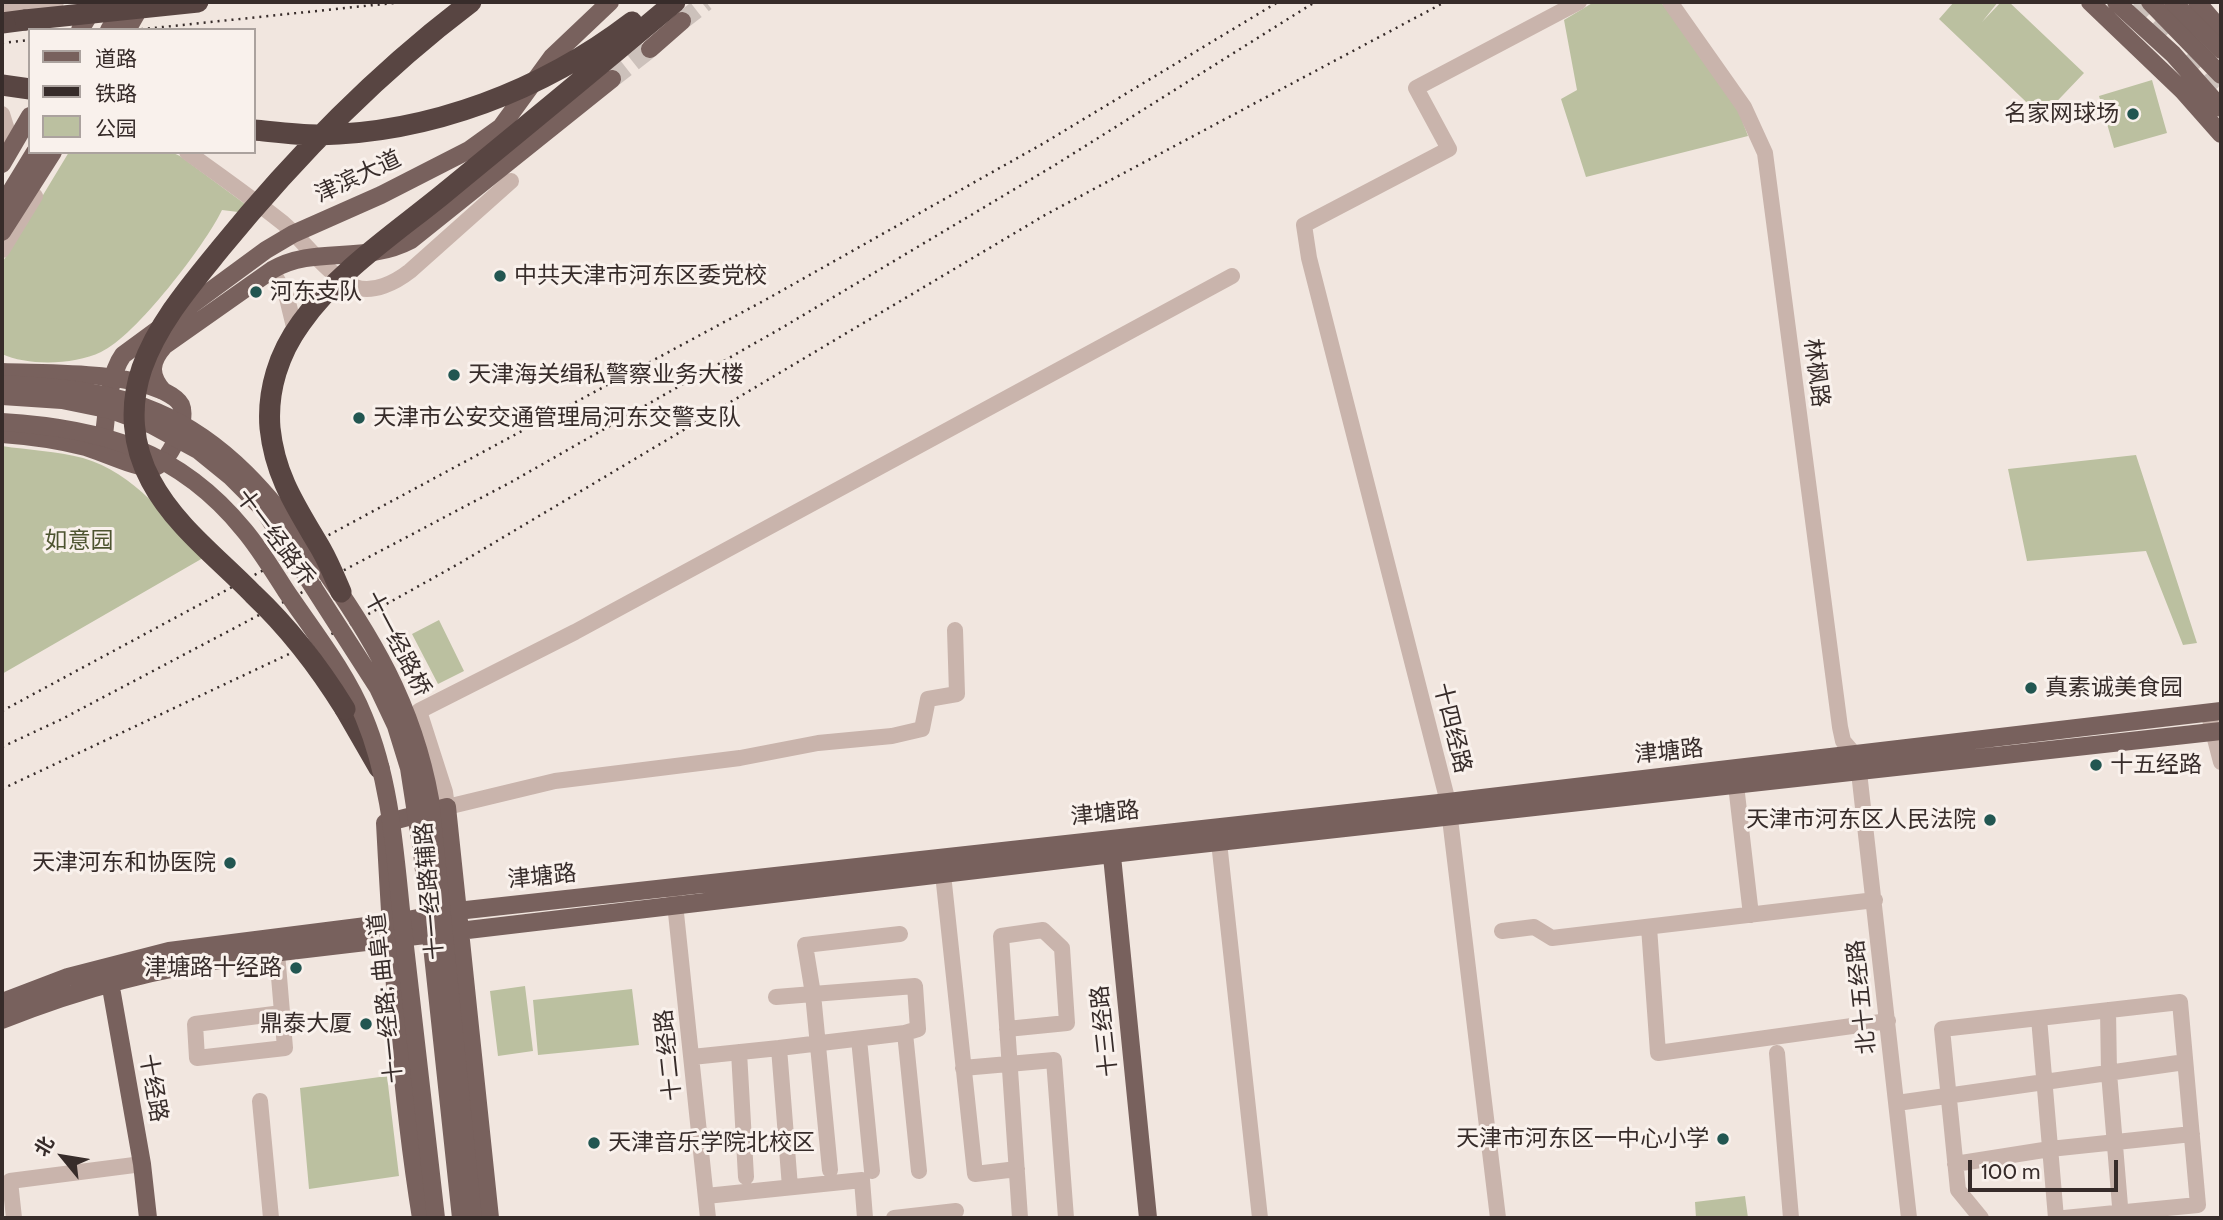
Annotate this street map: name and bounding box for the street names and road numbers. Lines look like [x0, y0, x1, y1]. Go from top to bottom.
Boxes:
street label: 津滨大道 [310, 145, 406, 209]
street label: 林枫路 [1798, 337, 1834, 409]
street label: 十一经路乔 [229, 484, 321, 592]
street label: 十一经路桥 [358, 587, 436, 701]
street label: 十四经路 [1427, 680, 1477, 776]
street label: 津塘路 [1633, 735, 1705, 769]
street label: 津塘路 [1069, 797, 1141, 831]
street label: 十一经路辅路 [410, 821, 450, 961]
street label: 津塘路 [506, 860, 578, 894]
street label: 十一经路; 曲阜道 [363, 911, 409, 1085]
street label: 北十五经路 [1842, 938, 1882, 1056]
street label: 十三经路 [1086, 984, 1124, 1078]
street label: 十二经路 [650, 1008, 688, 1102]
street label: 十经路 [133, 1052, 173, 1124]

